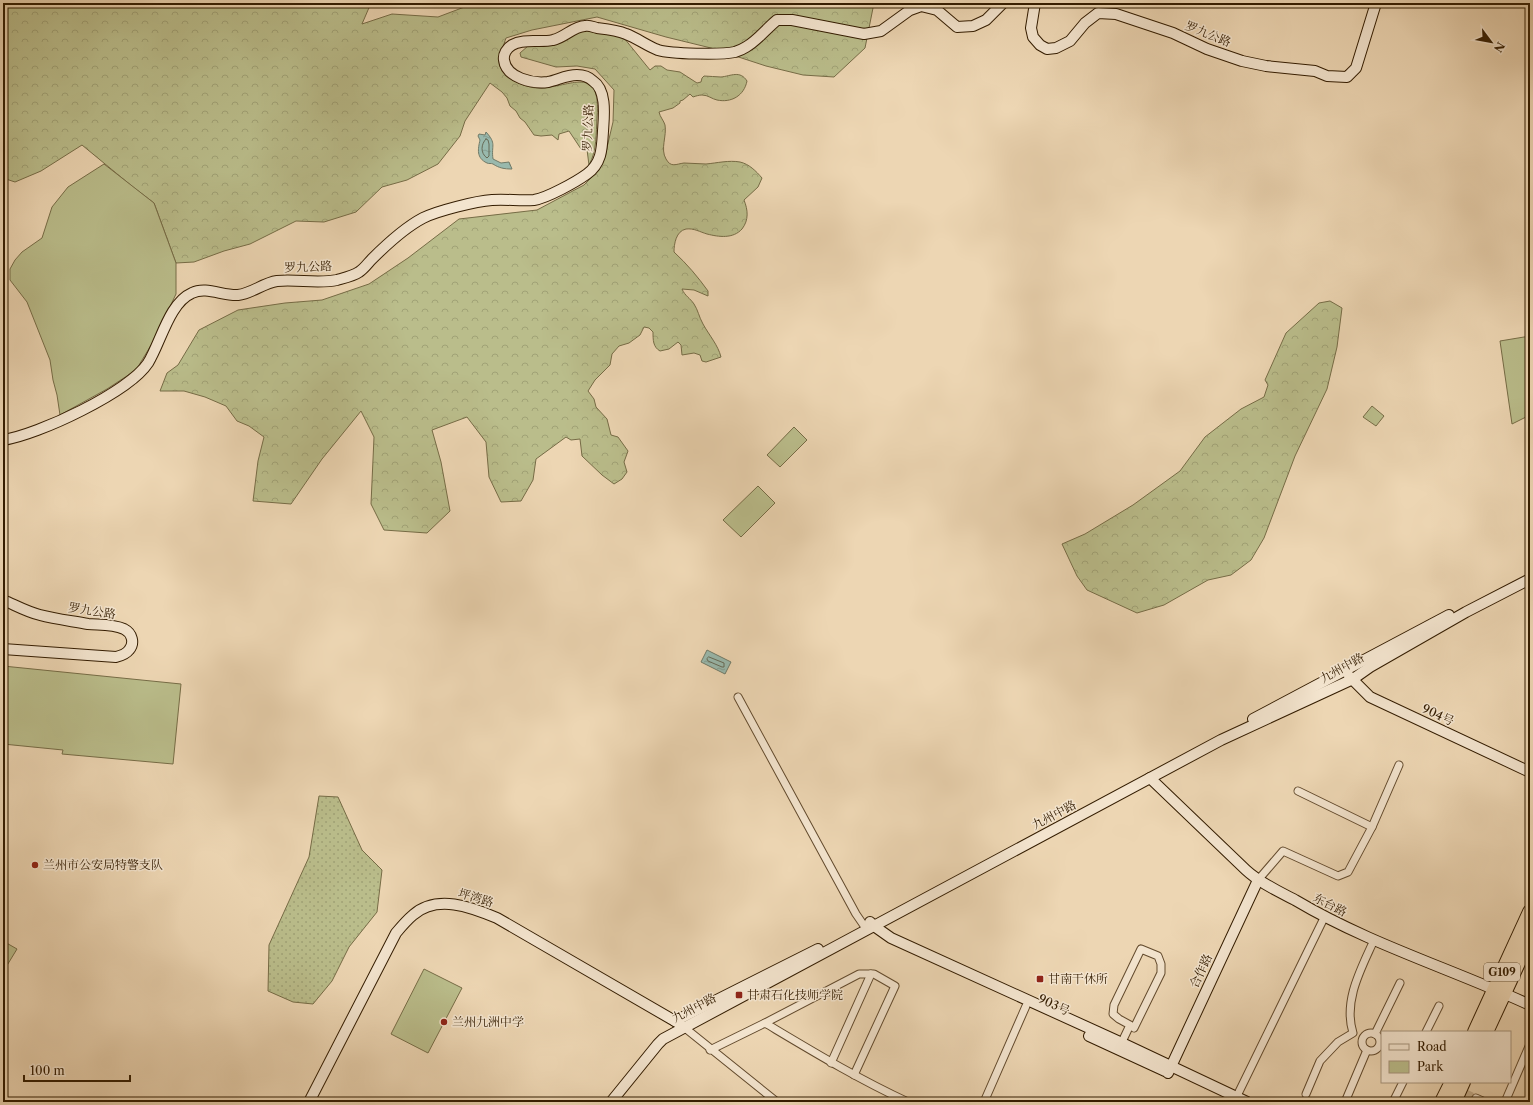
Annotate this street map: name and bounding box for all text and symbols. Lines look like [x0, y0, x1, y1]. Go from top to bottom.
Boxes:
street label: 罗九公路 [1183, 18, 1233, 49]
north arrow [1471, 22, 1511, 62]
text: N [1491, 40, 1508, 55]
street label: 罗九公路 [579, 104, 596, 152]
street label: 罗九公路 [284, 258, 332, 275]
street label: 罗九公路 [67, 599, 117, 622]
street label: 九州中路 [1317, 649, 1366, 686]
street label: 904号 [1420, 701, 1457, 728]
street label: 九州中路 [1029, 797, 1078, 832]
place label: 兰州市公安局特警支队 [43, 857, 163, 872]
marker: 兰州市公安局特警支队 [30, 860, 40, 870]
street label: 坪湾路 [457, 885, 496, 910]
street label: 东台路 [1311, 890, 1350, 919]
street label: 合作路 [1186, 951, 1215, 990]
road number: G109 [1484, 963, 1520, 981]
place label: 甘南干休所 [1048, 971, 1108, 986]
marker: 甘南干休所 [1035, 974, 1045, 984]
place label: 甘肃石化技师学院 [747, 987, 843, 1002]
street label: 九州中路 [669, 990, 718, 1025]
marker: 甘肃石化技师学院 [734, 990, 744, 1000]
street label: 903号 [1036, 991, 1072, 1018]
place label: 兰州九洲中学 [452, 1014, 524, 1029]
marker: 兰州九洲中学 [439, 1017, 449, 1027]
legend [1381, 1031, 1511, 1083]
text: Road [1417, 1039, 1447, 1054]
scale bar [24, 1057, 130, 1083]
text: Park [1417, 1059, 1444, 1074]
text: 100 m [30, 1063, 65, 1078]

